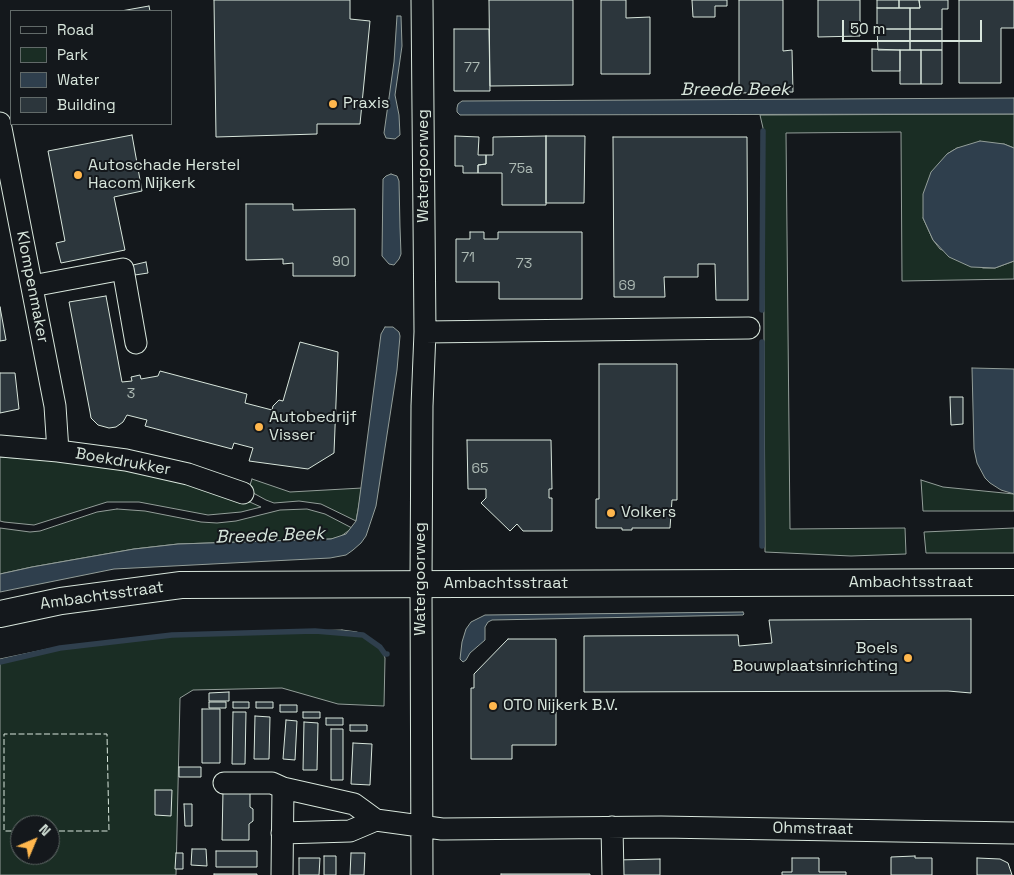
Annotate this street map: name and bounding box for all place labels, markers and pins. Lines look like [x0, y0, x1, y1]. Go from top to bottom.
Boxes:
place label: Praxis [343, 94, 389, 114]
marker: Praxis [327, 98, 339, 110]
place label: Autoschade Herstel Hacom Nijkerk [88, 156, 240, 194]
marker: Autoschade Herstel Hacom Nijkerk [72, 169, 84, 181]
place label: Autobedrijf Visser [269, 408, 357, 446]
marker: Autobedrijf Visser [253, 421, 265, 433]
place label: Volkers [621, 503, 676, 523]
marker: Volkers [605, 507, 617, 519]
place label: Boels Bouwplaatsinrichting [733, 639, 898, 677]
marker: Boels Bouwplaatsinrichting [902, 652, 914, 664]
place label: OTO Nijkerk B.V. [503, 696, 618, 716]
marker: OTO Nijkerk B.V. [487, 700, 499, 712]

